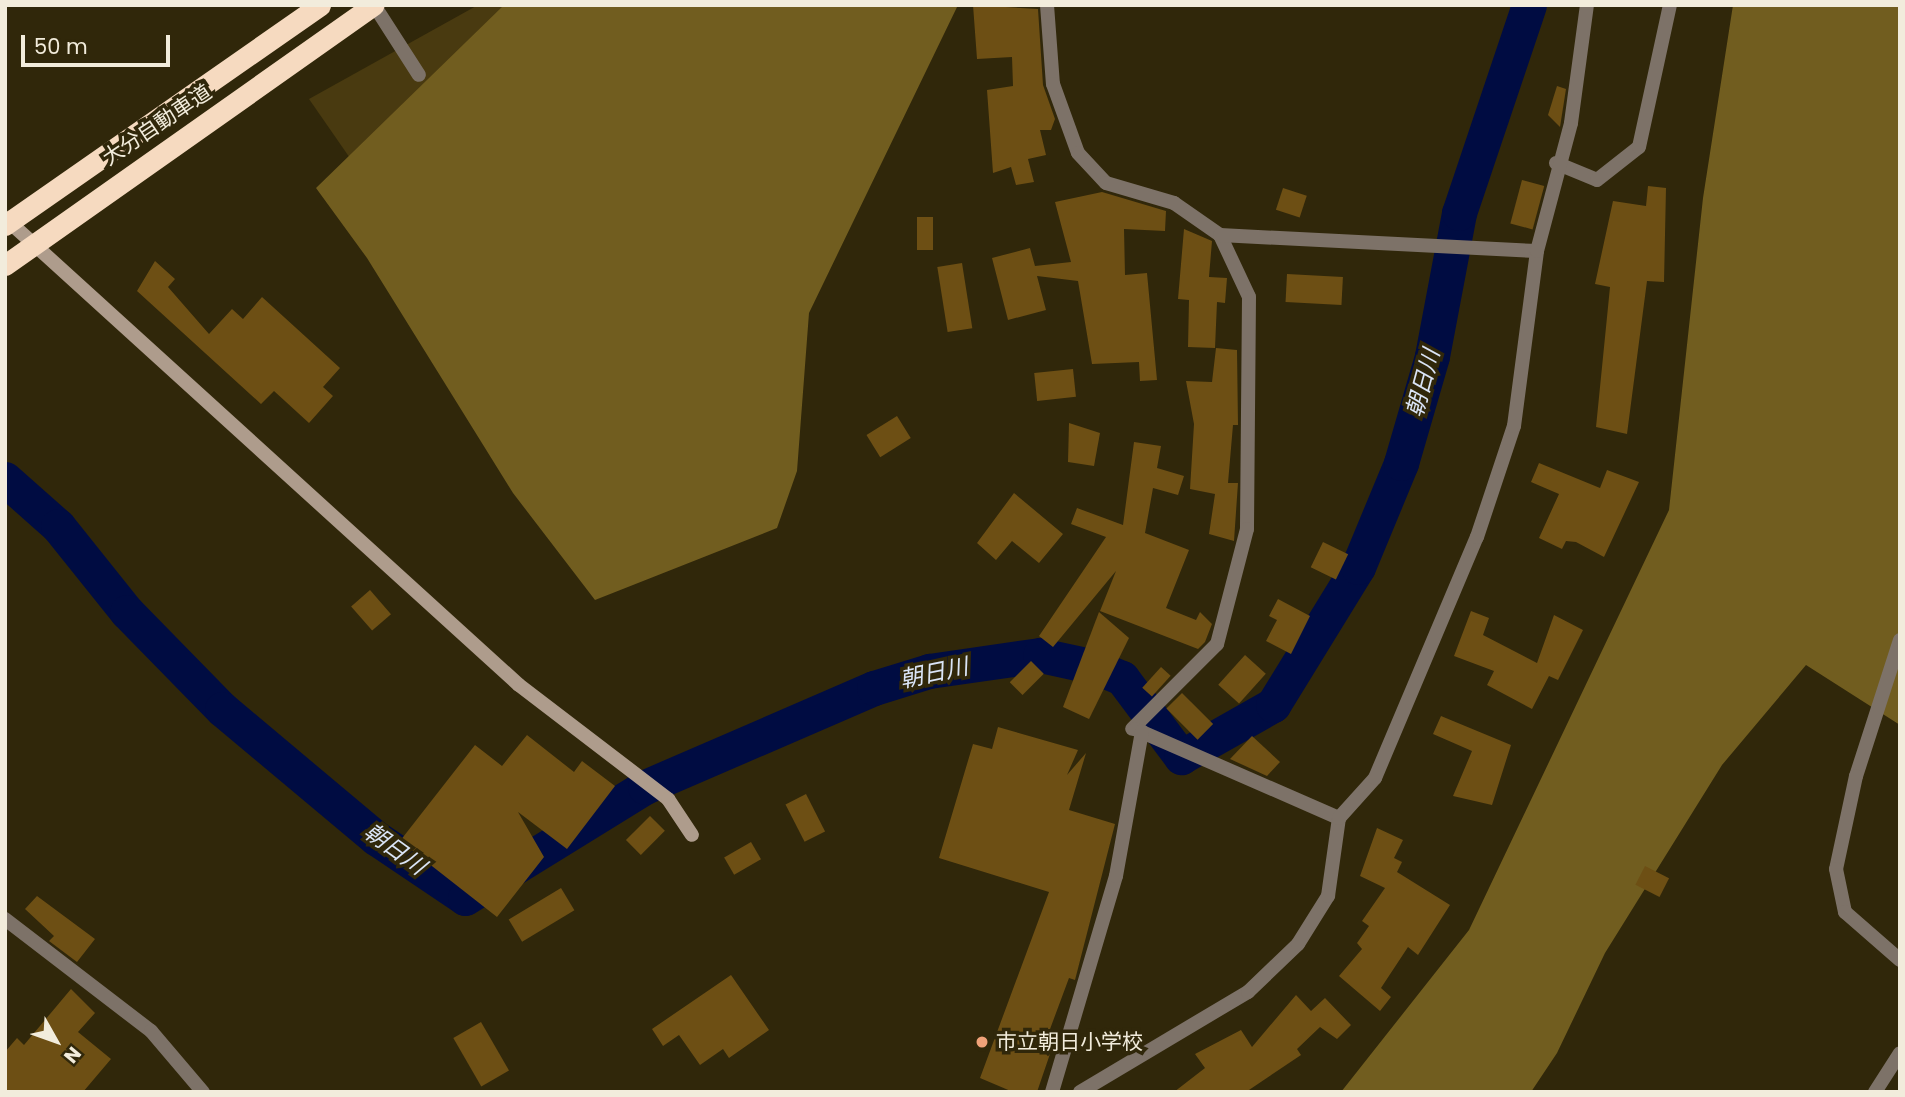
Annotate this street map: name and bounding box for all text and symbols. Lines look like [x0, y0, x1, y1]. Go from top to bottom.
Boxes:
scale bar [24, 21, 173, 65]
text: 50 m [34, 32, 88, 61]
street label: 大分自動車道 [98, 79, 216, 171]
water label: 朝日川 [1401, 346, 1445, 420]
water label: 朝日川 [897, 652, 971, 694]
water label: 朝日川 [359, 818, 431, 880]
north arrow [21, 1006, 91, 1076]
place label: 市立朝日小学校 [996, 1029, 1143, 1055]
marker: 市立朝日小学校 [974, 1034, 990, 1050]
text: N [58, 1041, 87, 1069]

